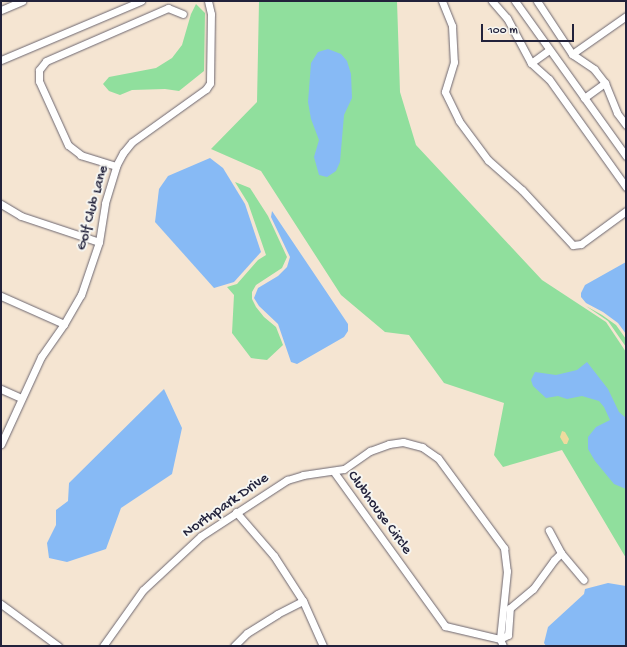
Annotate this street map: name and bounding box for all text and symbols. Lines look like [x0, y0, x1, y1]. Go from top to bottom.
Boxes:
scale bar [483, 16, 576, 42]
text: 100 m [488, 24, 518, 38]
street label: Golf Club Lane [73, 163, 113, 253]
street label: Clubhouse Circle [343, 468, 415, 558]
street label: Northpark Drive [179, 470, 273, 542]

